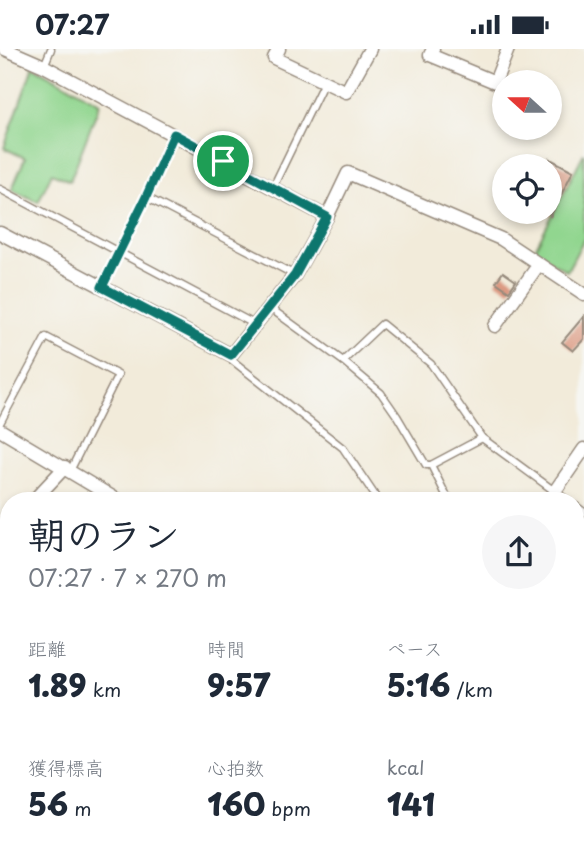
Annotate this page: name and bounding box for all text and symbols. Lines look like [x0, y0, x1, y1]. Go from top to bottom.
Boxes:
text: 07:27 [35, 5, 109, 44]
north arrow [492, 70, 562, 140]
map controls [492, 70, 562, 224]
pin [193, 131, 253, 191]
icon: arrive [204, 142, 242, 180]
button: locate [492, 154, 562, 224]
text: 朝のラン [28, 505, 180, 562]
button: share [482, 515, 556, 589]
text: 07:27 · 7 × 270 m [28, 560, 227, 595]
text: 距離 [28, 634, 66, 662]
text: 時間 [207, 634, 245, 662]
text: ペース [387, 634, 443, 662]
text: 1.89 [28, 662, 87, 707]
text: 9:57 [207, 662, 270, 707]
text: 5:16 [387, 662, 450, 707]
text: km [87, 675, 121, 703]
text: /km [450, 675, 493, 703]
text: 獲得標高 [28, 753, 104, 781]
text: 心拍数 [207, 753, 264, 781]
text: kcal [387, 753, 425, 781]
text: 56 [28, 781, 68, 826]
text: 160 [207, 781, 265, 826]
text: 141 [387, 781, 435, 826]
text: m [68, 794, 92, 822]
text: bpm [265, 794, 311, 822]

